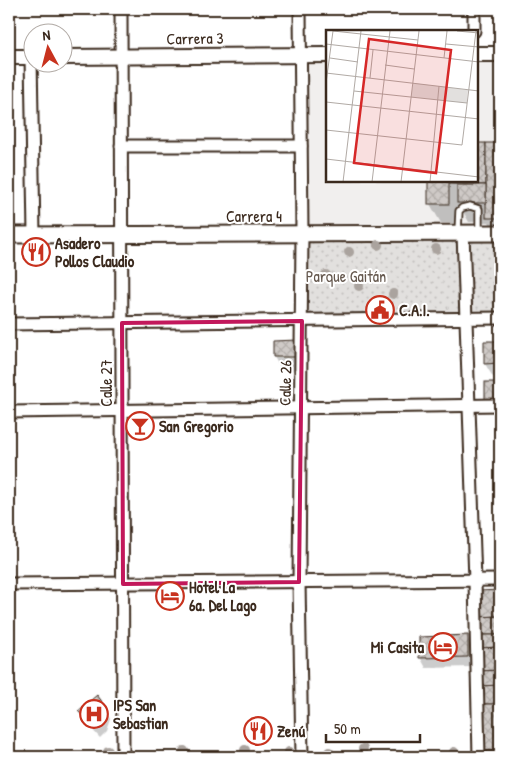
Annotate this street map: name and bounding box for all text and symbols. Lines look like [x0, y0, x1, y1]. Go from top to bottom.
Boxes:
north arrow [22, 22, 72, 72]
text: N [41, 25, 52, 44]
street label: Carrera 3 [166, 27, 224, 49]
inset map [326, 30, 479, 182]
street label: Carrera 4 [226, 205, 282, 227]
place label: Asadero Pollos Claudio [55, 232, 135, 272]
restaurant icon: Asadero Pollos Claudio [21, 237, 51, 267]
park label: Parque Gaitán [306, 265, 386, 287]
public building icon: C.A.I. [365, 295, 395, 325]
place label: C.A.I. [399, 299, 430, 321]
street label: Calle 27 [95, 359, 117, 407]
street label: Calle 26 [274, 360, 296, 406]
bar icon: San Gregorio [125, 411, 155, 441]
place label: San Gregorio [159, 415, 234, 438]
place label: Hotel La 6a. Del Lago [189, 576, 257, 617]
hotel icon: Hotel La 6a. Del Lago [155, 581, 185, 611]
hotel icon: Mi Casita [428, 632, 458, 662]
place label: Mi Casita [371, 636, 425, 658]
place label: IPS San Sebastian [113, 694, 168, 734]
hospital icon: IPS San Sebastian [79, 699, 109, 729]
scale bar [326, 711, 420, 743]
restaurant icon: Zenú [243, 716, 273, 746]
text: 50 m [334, 718, 361, 739]
place label: Zenú [277, 720, 306, 742]

